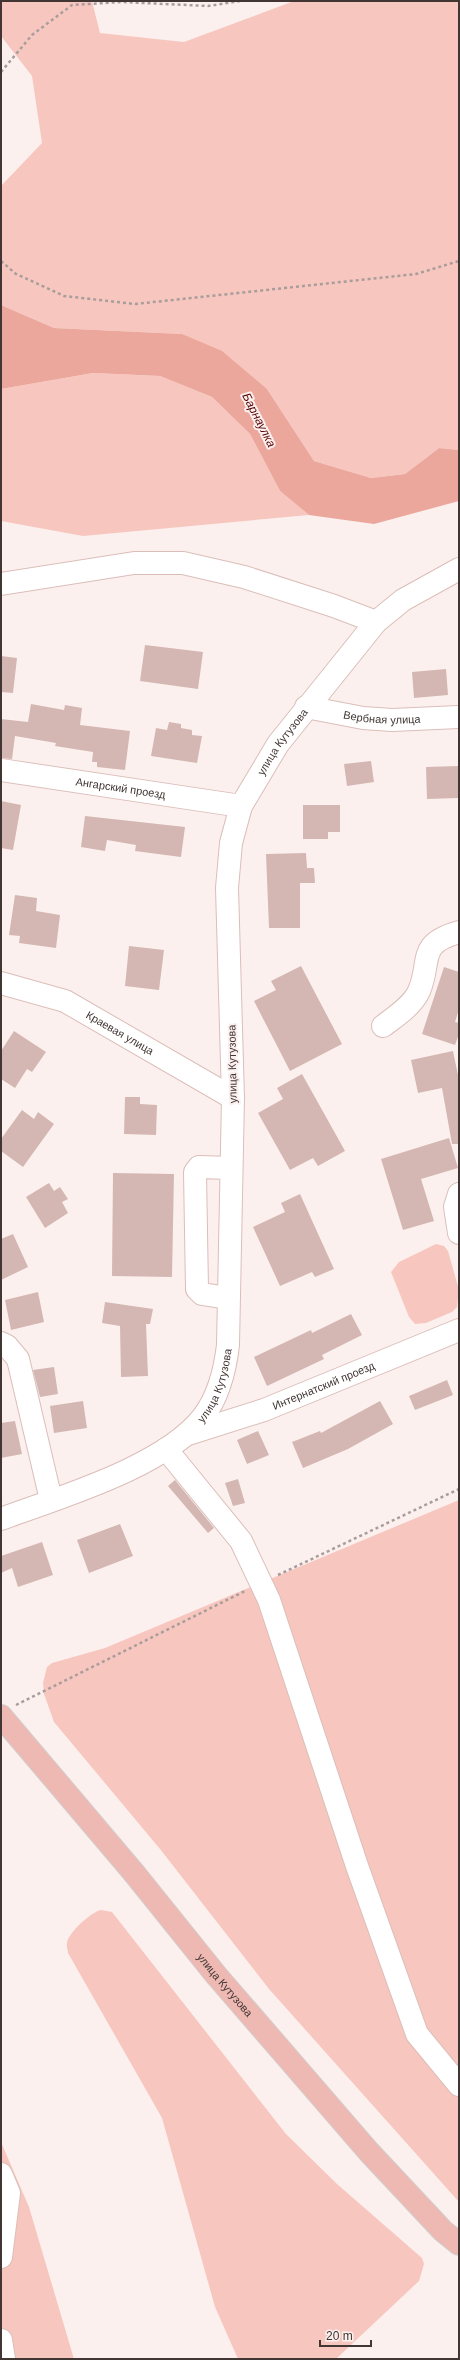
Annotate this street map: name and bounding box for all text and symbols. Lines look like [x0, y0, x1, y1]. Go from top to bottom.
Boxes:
water label: Барнаулка [239, 391, 279, 450]
street label: улица Кутузова [255, 706, 311, 777]
street label: Вербная улица [342, 708, 422, 726]
street label: Ангарский проезд [75, 775, 167, 801]
street label: Краевая улица [84, 1009, 157, 1057]
street label: улица Кутузова [225, 1024, 239, 1103]
street label: улица Кутузова [195, 1347, 234, 1425]
street label: Интернатский проезд [271, 1359, 377, 1412]
street label: улица Кутузова [195, 1951, 256, 2020]
scale bar [320, 2322, 371, 2348]
text: 20 m [326, 2329, 353, 2343]

